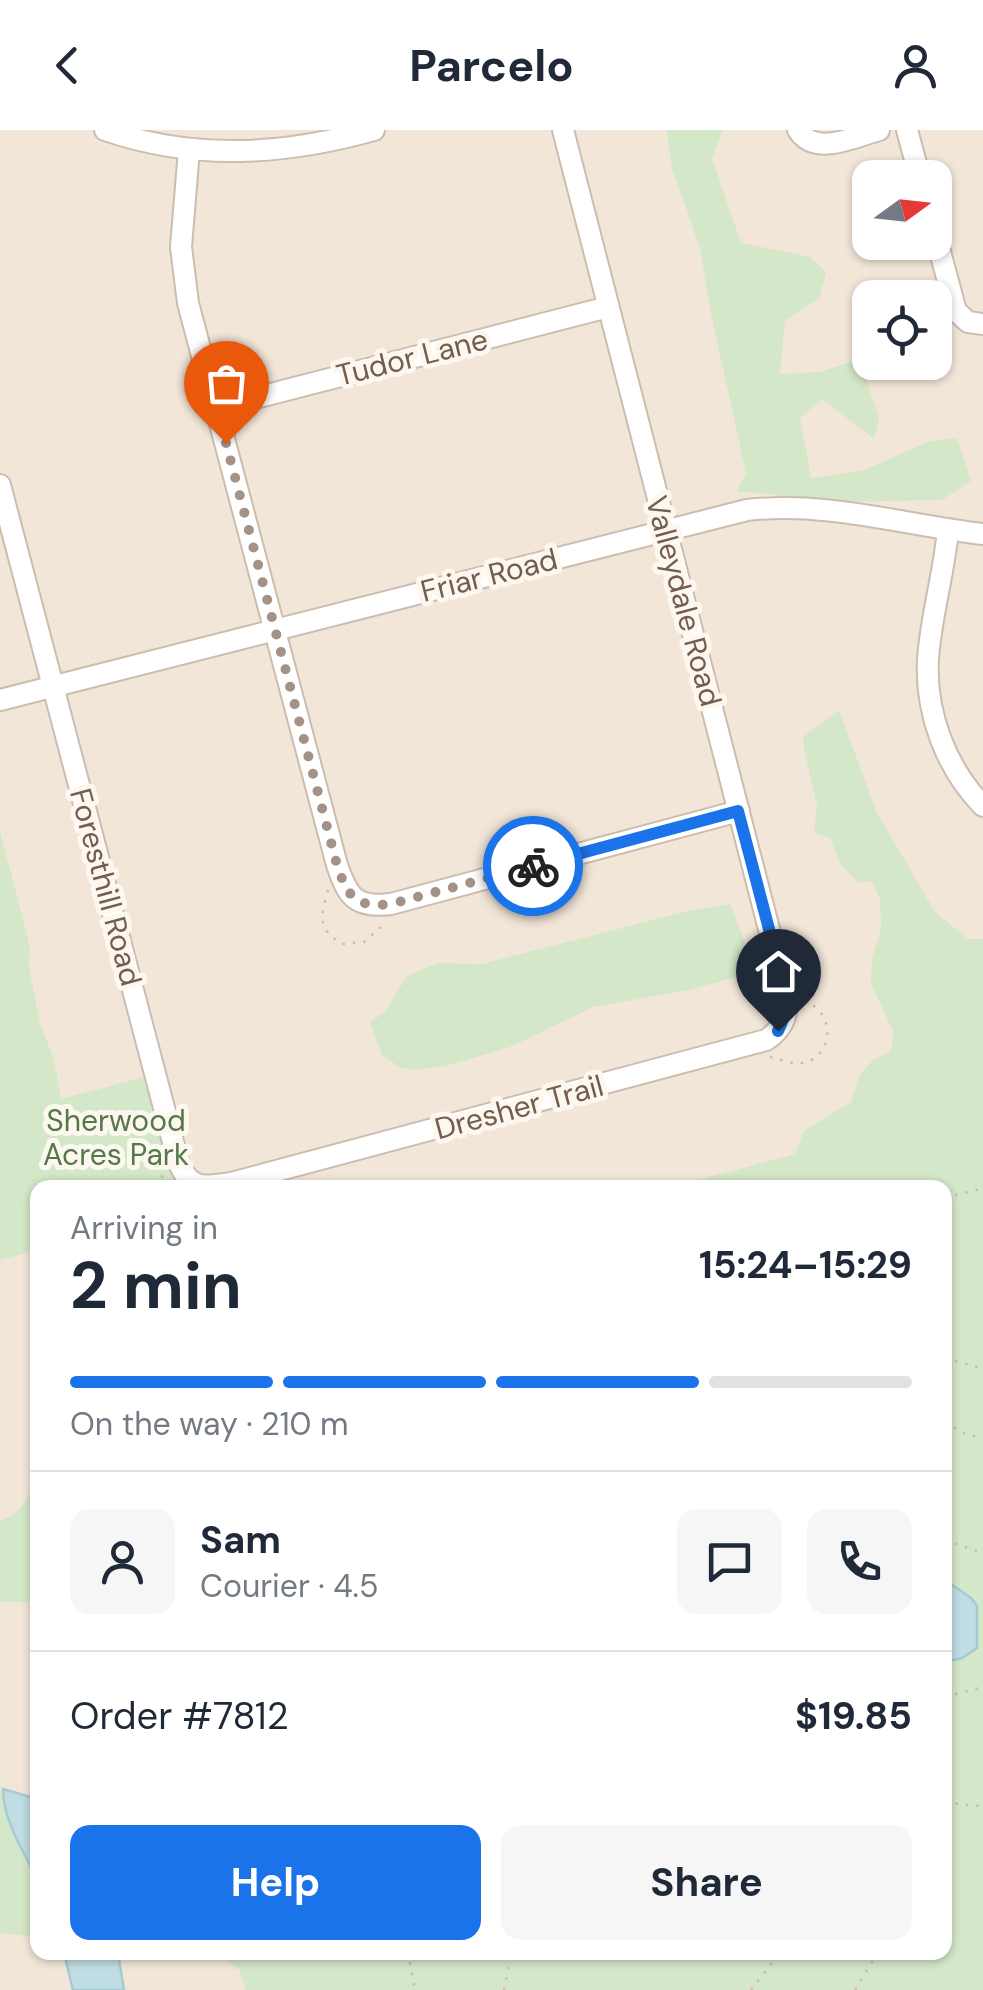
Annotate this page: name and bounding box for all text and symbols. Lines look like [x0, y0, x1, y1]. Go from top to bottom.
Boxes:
text: Parcelo [409, 36, 574, 95]
icon: back [40, 38, 95, 93]
icon: person [888, 38, 943, 93]
north arrow [852, 160, 952, 260]
map controls [852, 160, 952, 380]
button: locate [852, 280, 952, 380]
street label: Tudor Lane [332, 319, 492, 395]
pin [184, 341, 269, 444]
icon: bag [199, 356, 254, 411]
street label: Valleydale Road [637, 491, 731, 711]
street label: Friar Road [417, 539, 561, 611]
street label: Foresthill Road [61, 784, 151, 990]
courier [483, 816, 583, 916]
icon: bike [506, 839, 561, 894]
pin [736, 929, 821, 1032]
icon: home [751, 944, 806, 999]
street label: Dresher Trail [430, 1066, 608, 1148]
park label: Sherwood Acres Park [43, 1101, 189, 1174]
text: Arriving in [70, 1207, 218, 1249]
text: 15:24–15:29 [699, 1240, 912, 1290]
text: 2 min [70, 1244, 242, 1328]
text: On the way · 210 m [70, 1403, 349, 1445]
button: person [70, 1509, 175, 1614]
button: chat [677, 1509, 782, 1614]
button: phone [807, 1509, 912, 1614]
text: Sam [200, 1515, 281, 1565]
text: Courier · 4.5 [200, 1565, 378, 1607]
text: Order #7812 [70, 1691, 289, 1741]
text: $19.85 [795, 1691, 912, 1741]
button: Help [70, 1825, 481, 1940]
button: Share [501, 1825, 912, 1940]

